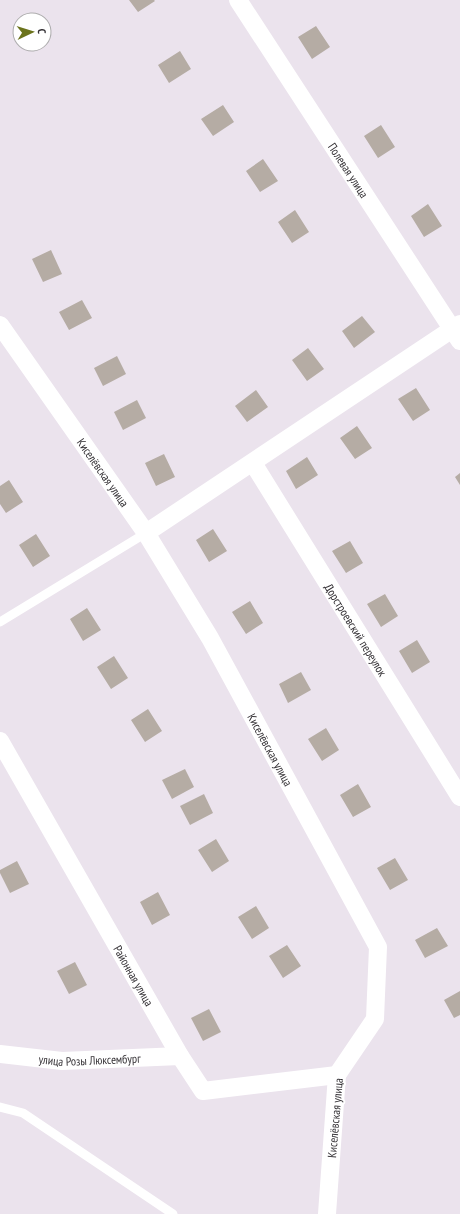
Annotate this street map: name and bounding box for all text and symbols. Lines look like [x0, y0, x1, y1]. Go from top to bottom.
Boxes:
north arrow [12, 12, 52, 52]
text: С [35, 28, 49, 34]
street label: Полевая улица [325, 140, 372, 201]
street label: Киселёвская улица [74, 435, 133, 510]
street label: Дорстроевский переулок [322, 580, 391, 679]
street label: Киселёвская улица [245, 711, 296, 789]
street label: Районная улица [111, 942, 157, 1009]
street label: улица Розы Люксембург [38, 1050, 141, 1069]
street label: Киселёвская улица [324, 1077, 346, 1159]

